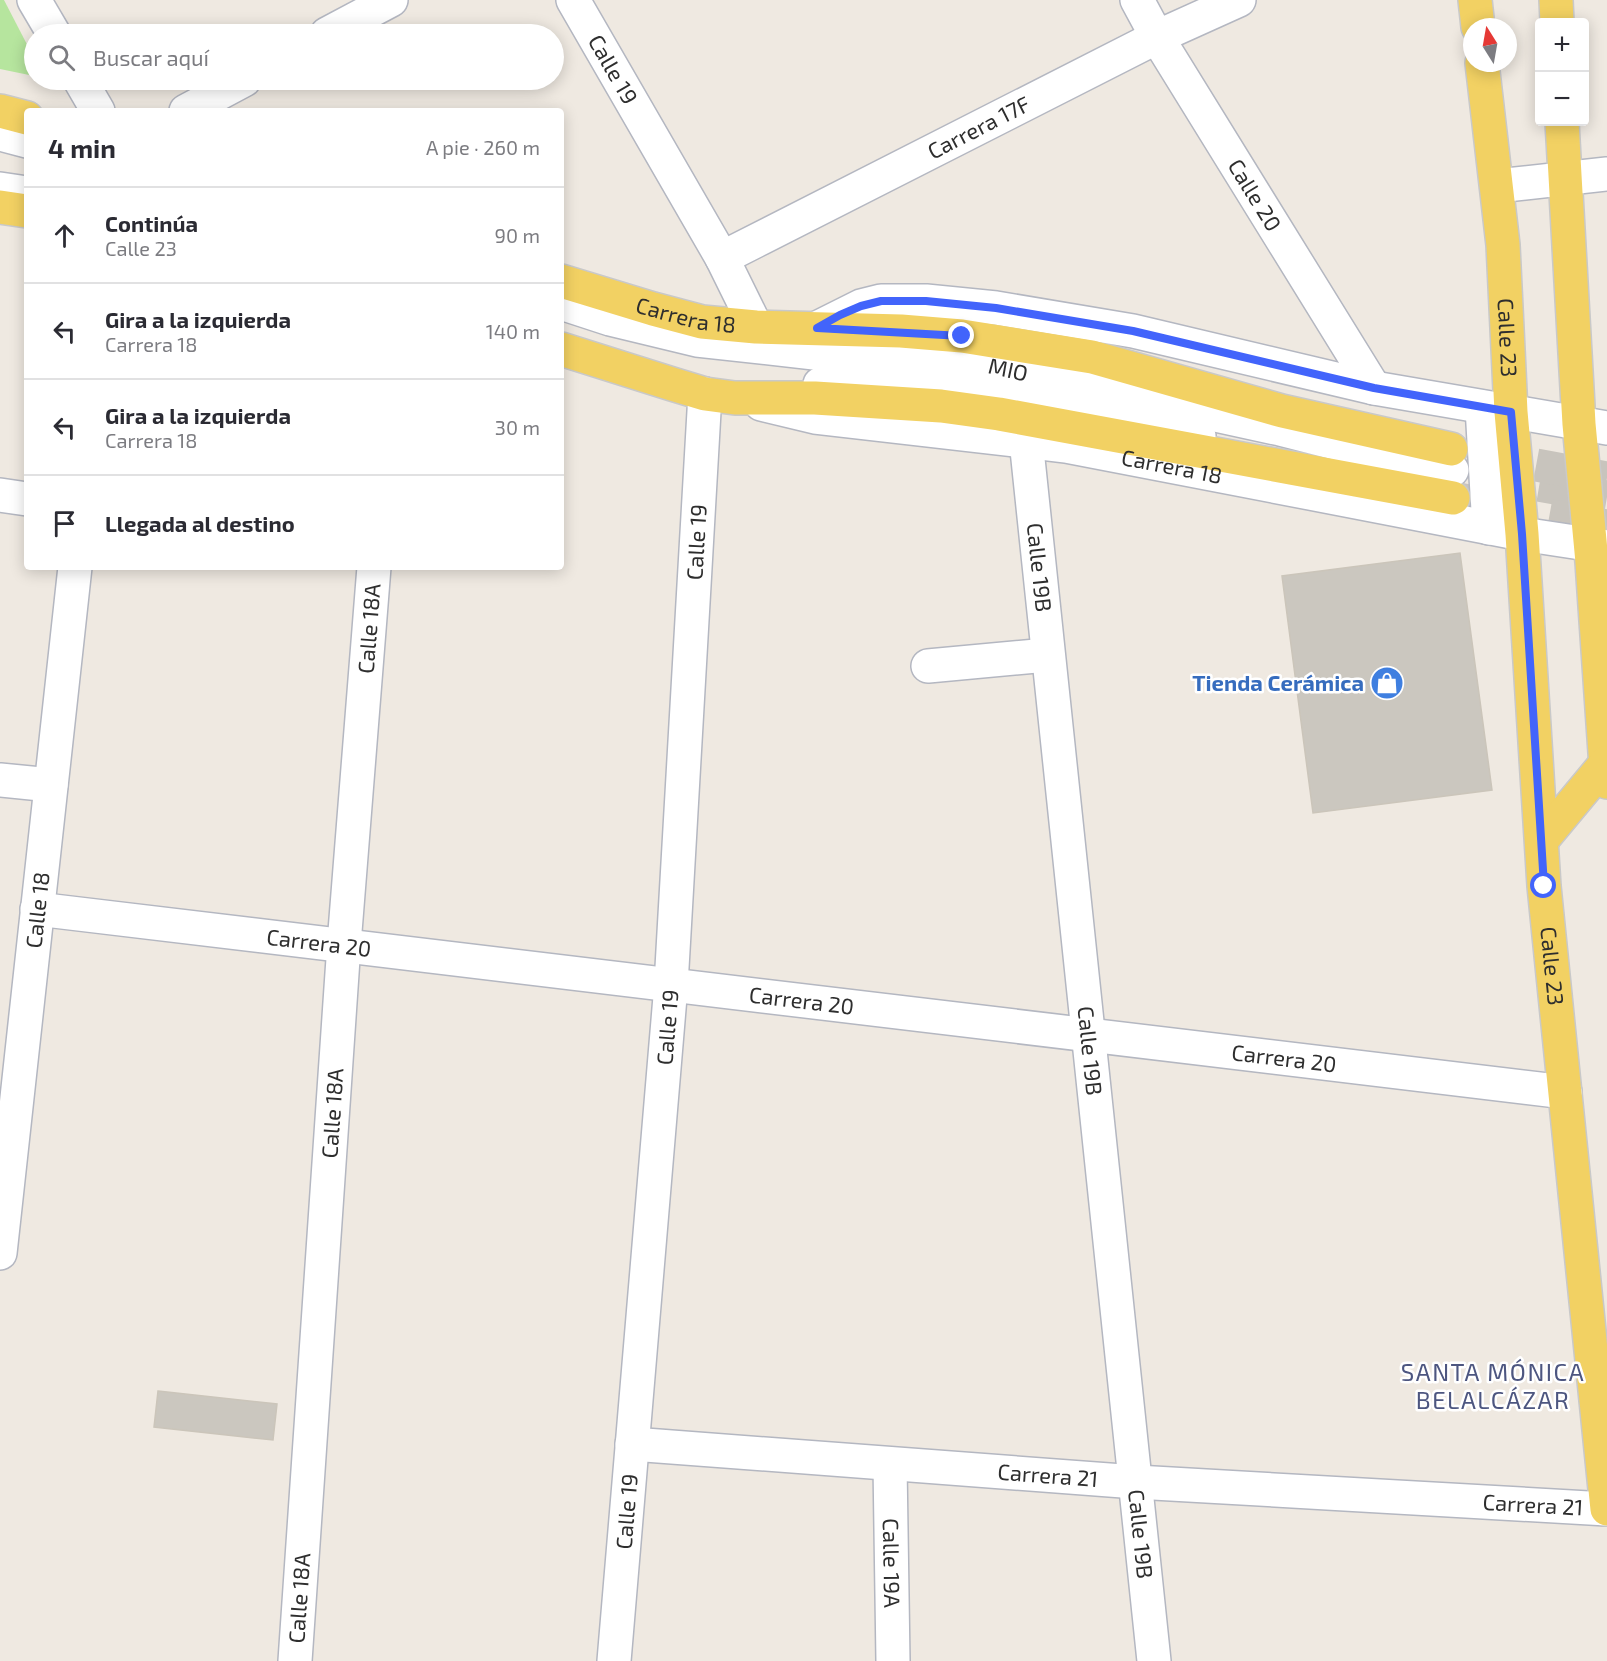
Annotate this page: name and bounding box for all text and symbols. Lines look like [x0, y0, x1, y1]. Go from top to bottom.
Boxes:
north arrow [1463, 18, 1517, 72]
map controls [1535, 18, 1589, 126]
button: + [1535, 18, 1589, 72]
search box [24, 24, 564, 90]
street label: Calle 19 [584, 29, 644, 108]
icon: search [45, 41, 78, 74]
text: Buscar aquí [93, 44, 209, 70]
button: − [1535, 72, 1589, 126]
street label: Carrera 17F [923, 90, 1034, 164]
text: 4 min [48, 132, 116, 163]
text: A pie · 260 m [426, 135, 540, 159]
street label: Calle 20 [1224, 154, 1288, 236]
text: Continúa [105, 210, 198, 236]
icon: ahead [48, 219, 81, 252]
text: 90 m [495, 223, 540, 247]
text: Calle 23 [105, 236, 177, 260]
street label: Carrera 18 [633, 291, 737, 337]
street label: Calle 23 [1494, 298, 1523, 378]
text: Gira a la izquierda [105, 306, 291, 332]
icon: left [48, 315, 81, 348]
text: 140 m [486, 319, 540, 343]
route end [948, 322, 974, 348]
text: Carrera 18 [105, 332, 197, 356]
street label: MIO [986, 352, 1031, 386]
text: Gira a la izquierda [105, 402, 291, 428]
icon: left [48, 411, 81, 444]
text: 30 m [495, 415, 540, 439]
text: Carrera 18 [105, 428, 197, 452]
street label: Carrera 18 [1120, 443, 1224, 488]
street label: Calle 19 [680, 503, 711, 581]
icon: arrive [48, 507, 81, 540]
text: Llegada al destino [105, 510, 295, 536]
street label: Calle 19B [1023, 521, 1058, 613]
street label: Calle 18A [352, 582, 385, 675]
shop icon: Tienda Cerámica [1369, 665, 1405, 701]
place label: Tienda Cerámica [1192, 669, 1364, 695]
street label: Calle 18 [19, 870, 54, 949]
route start [1530, 872, 1556, 898]
street label: Carrera 20 [265, 923, 373, 961]
street label: Calle 23 [1536, 925, 1570, 1007]
street label: Carrera 20 [748, 980, 855, 1019]
street label: Calle 19 [650, 988, 683, 1066]
street label: Calle 19B [1073, 1005, 1109, 1096]
street label: Carrera 20 [1230, 1038, 1338, 1077]
street label: Calle 18A [315, 1067, 348, 1159]
district label: SANTA MÓNICA BELALCÁZAR [1401, 1357, 1585, 1414]
street label: Carrera 21 [997, 1458, 1099, 1491]
street label: Calle 19 [609, 1473, 642, 1550]
street label: Calle 19B [1124, 1488, 1159, 1580]
street label: Carrera 21 [1482, 1488, 1584, 1520]
street label: Calle 19A [879, 1518, 906, 1608]
street label: Calle 18A [282, 1552, 314, 1644]

